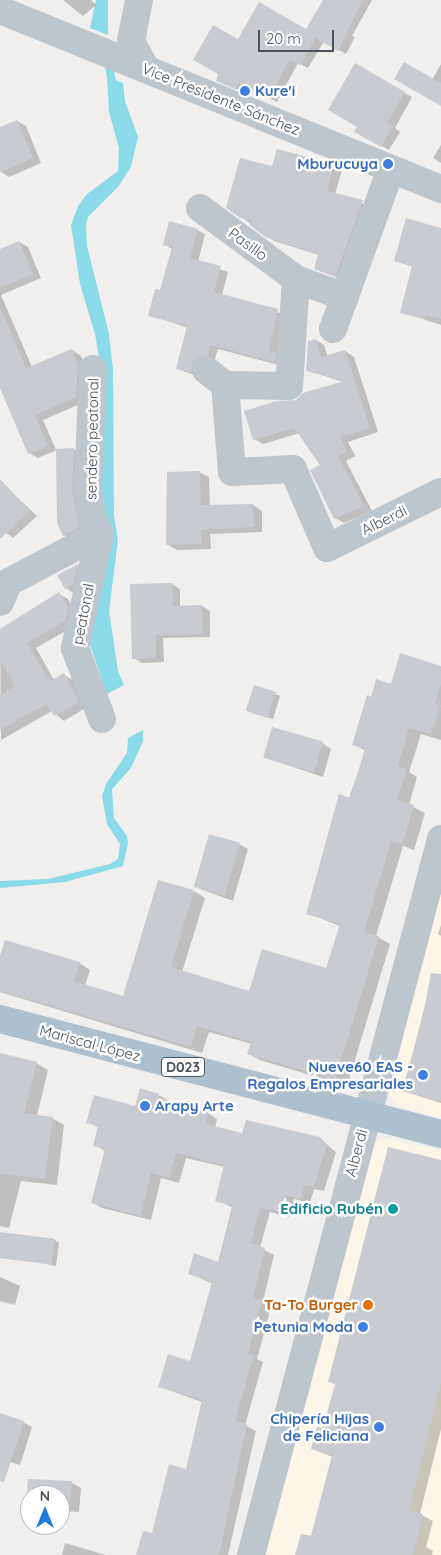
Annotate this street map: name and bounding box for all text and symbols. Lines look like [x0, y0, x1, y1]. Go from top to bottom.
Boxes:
scale bar [261, 20, 337, 52]
text: 20 m [266, 29, 301, 48]
street label: Vice Presidente Sánchez [139, 59, 303, 139]
place label: Kure'i [255, 82, 295, 100]
marker: Kure'i [239, 85, 251, 97]
place label: Mburucuya [297, 155, 378, 173]
marker: Mburucuya [382, 158, 394, 170]
street label: Pasillo [225, 224, 271, 264]
street label: sendero peatonal [82, 378, 102, 500]
street label: Alberdi [358, 501, 410, 539]
street label: peatonal [68, 582, 98, 646]
street label: Mariscal López [38, 1021, 142, 1065]
road number: D023 [160, 1056, 206, 1078]
place label: Nueve60 EAS - Regalos Empresariales [247, 1057, 413, 1092]
marker: Nueve60 EAS - Regalos Empresariales [417, 1069, 429, 1081]
place label: Arapy Arte [155, 1097, 234, 1115]
marker: Arapy Arte [139, 1100, 151, 1112]
street label: Alberdi [341, 1127, 371, 1179]
place label: Edificio Rubén [280, 1200, 383, 1218]
marker: Edificio Rubén [387, 1203, 399, 1215]
place label: Ta-To Burger [264, 1296, 358, 1314]
marker: Ta-To Burger [362, 1299, 374, 1311]
place label: Petunia Moda [254, 1318, 353, 1336]
marker: Petunia Moda [357, 1321, 369, 1333]
place label: Chipería Hijas de Feliciana [270, 1409, 369, 1444]
marker: Chipería Hijas de Feliciana [373, 1421, 385, 1433]
north arrow [20, 1485, 70, 1535]
text: N [40, 1487, 50, 1505]

